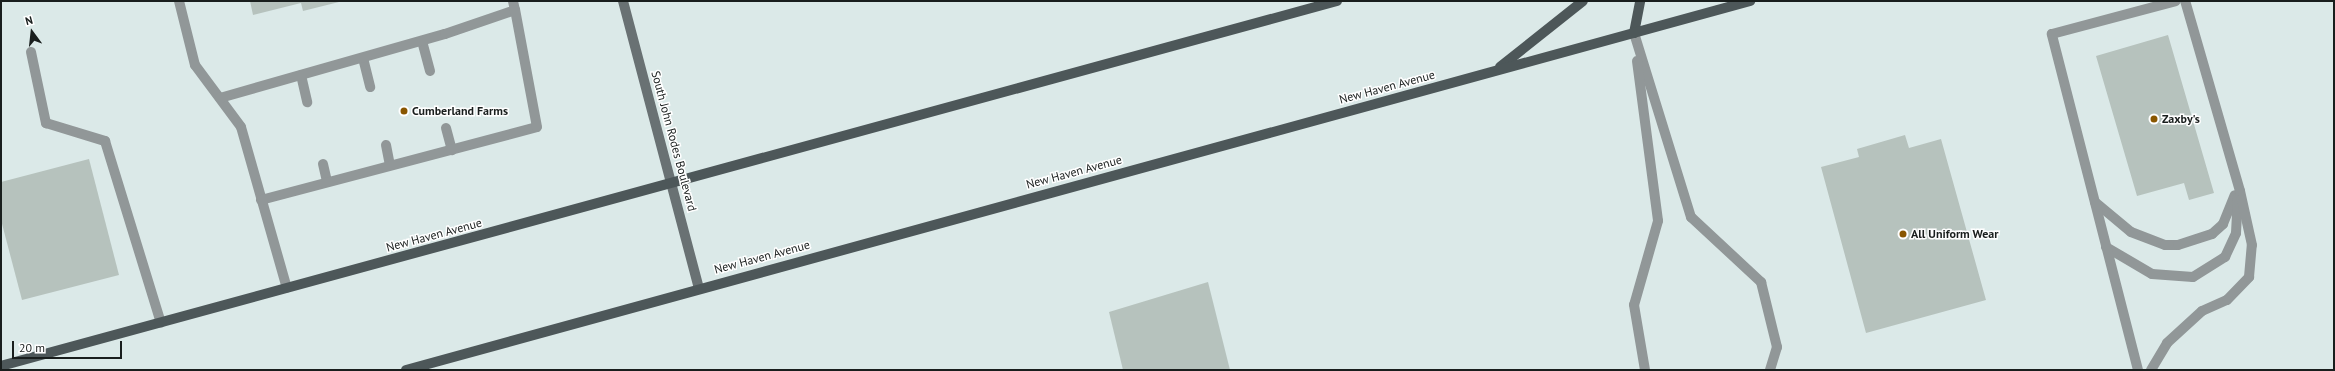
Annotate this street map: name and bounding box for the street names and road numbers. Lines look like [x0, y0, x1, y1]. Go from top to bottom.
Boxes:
street label: New Haven Avenue [1337, 67, 1437, 107]
street label: South John Rodes Boulevard [648, 69, 700, 213]
street label: New Haven Avenue [1024, 152, 1124, 192]
street label: New Haven Avenue [384, 215, 484, 255]
street label: New Haven Avenue [712, 237, 812, 277]

